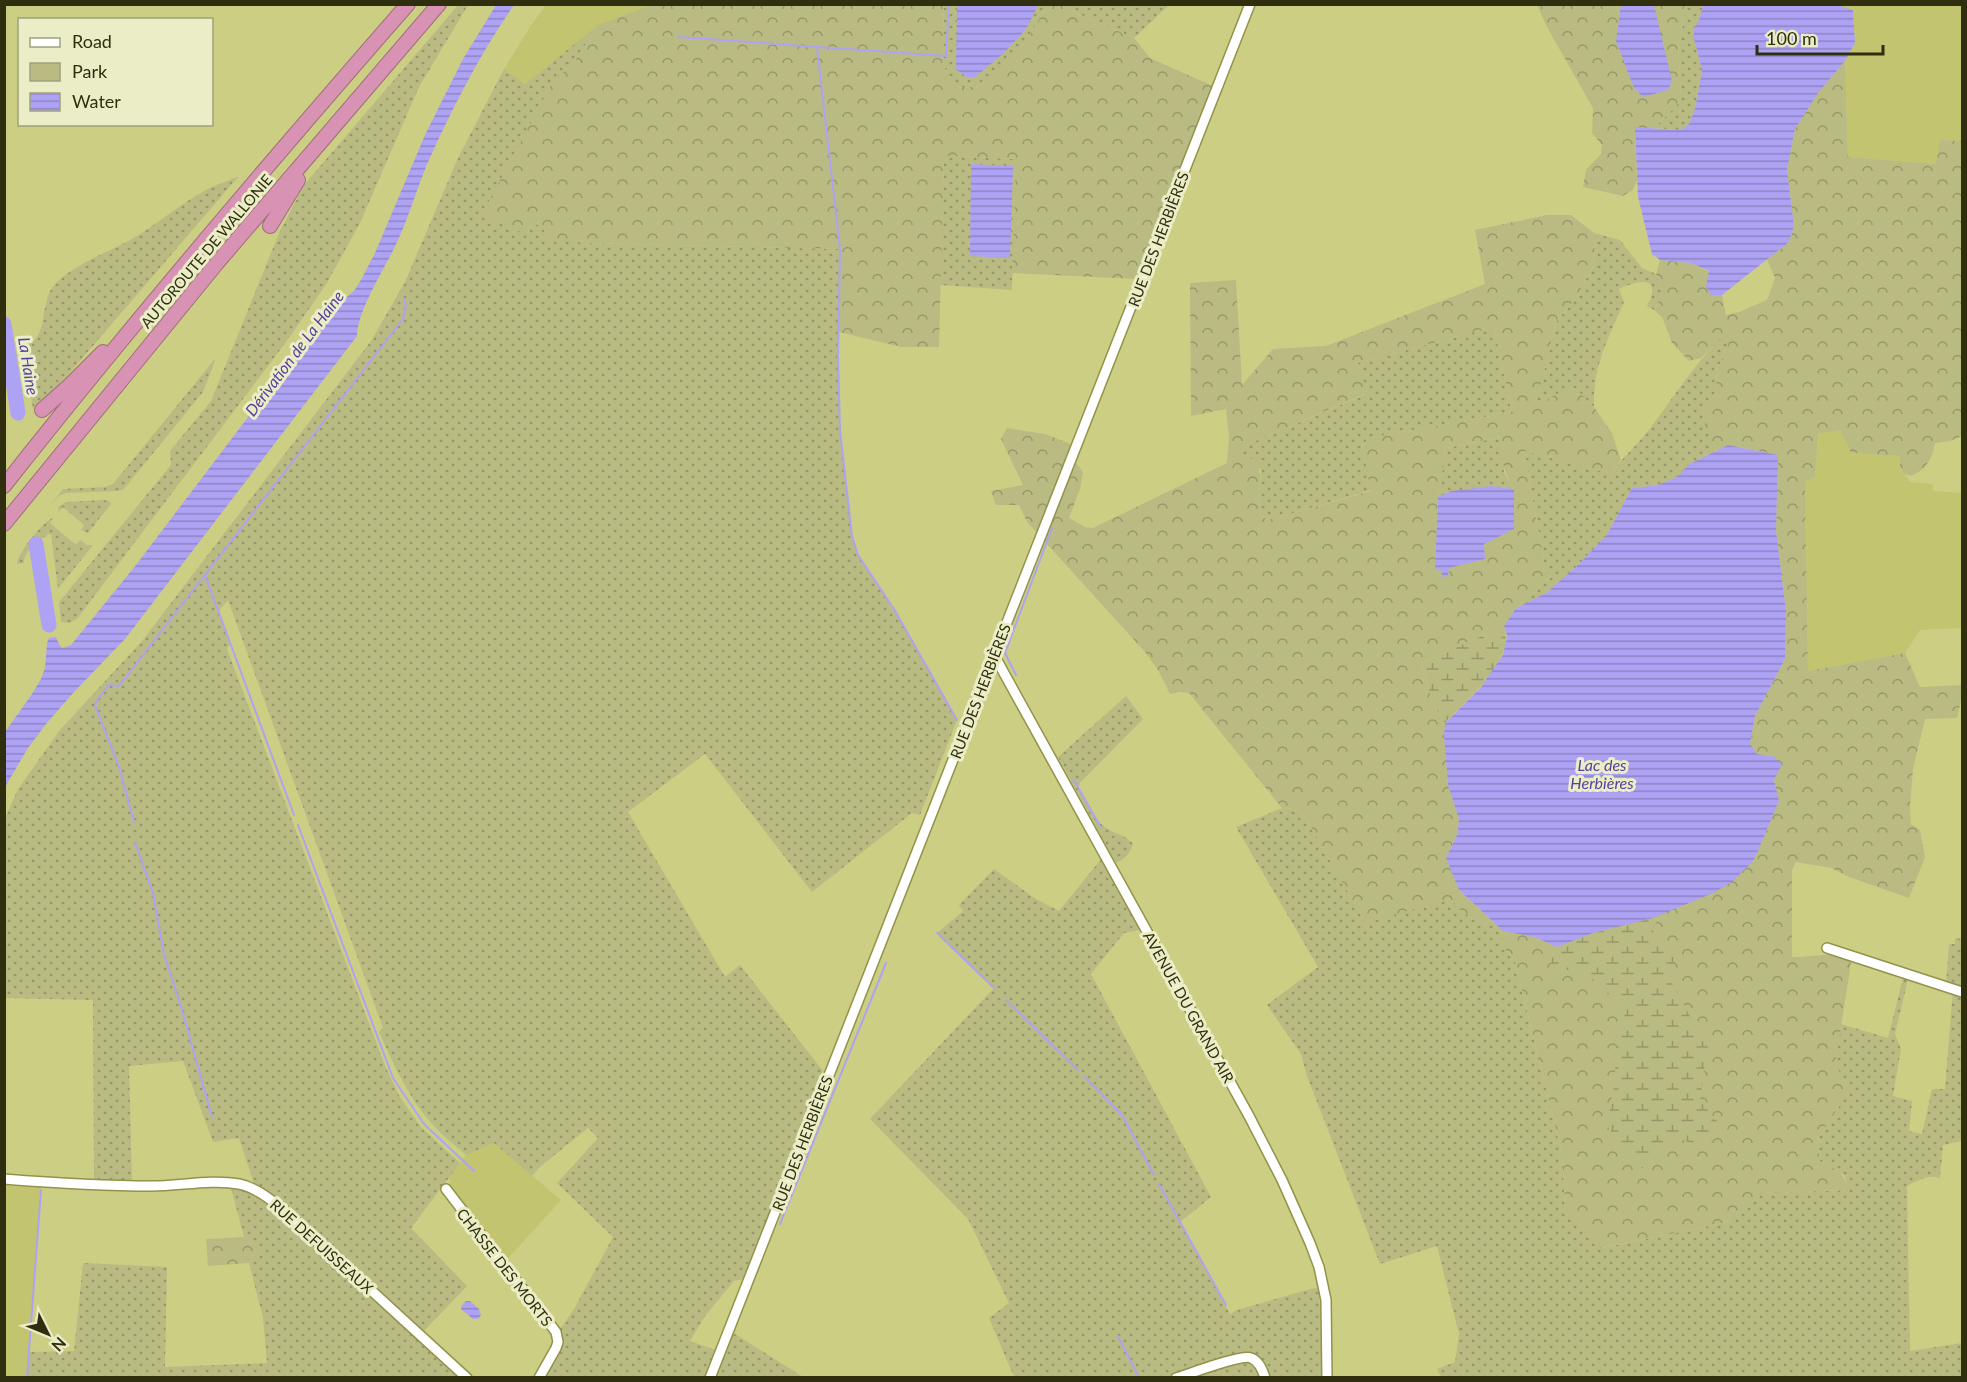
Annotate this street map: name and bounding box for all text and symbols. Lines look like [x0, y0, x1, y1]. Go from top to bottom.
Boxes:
legend [18, 18, 213, 126]
scale bar [1757, 18, 1883, 56]
text: 100 m [1766, 27, 1817, 49]
text: Road [72, 30, 112, 52]
text: Park [72, 60, 108, 82]
text: Water [72, 90, 121, 112]
street label: RUE DES HERBIÈRES [1124, 169, 1192, 309]
street label: AUTOROUTE DE WALLONIE [136, 171, 276, 331]
water label: Dérivation de La Haine [241, 286, 347, 419]
water label: La Haine [15, 336, 43, 397]
street label: RUE DES HERBIÈRES [946, 621, 1014, 761]
water label: Lac des Herbières [1570, 755, 1634, 792]
street label: AVENUE DU GRAND AIR [1140, 928, 1238, 1086]
street label: RUE DES HERBIÈRES [768, 1073, 836, 1213]
street label: RUE DEFUISSEAUX [267, 1195, 377, 1297]
street label: CHASSE DES MORTS [453, 1205, 557, 1329]
north arrow [18, 1304, 78, 1364]
text: N [48, 1334, 70, 1356]

